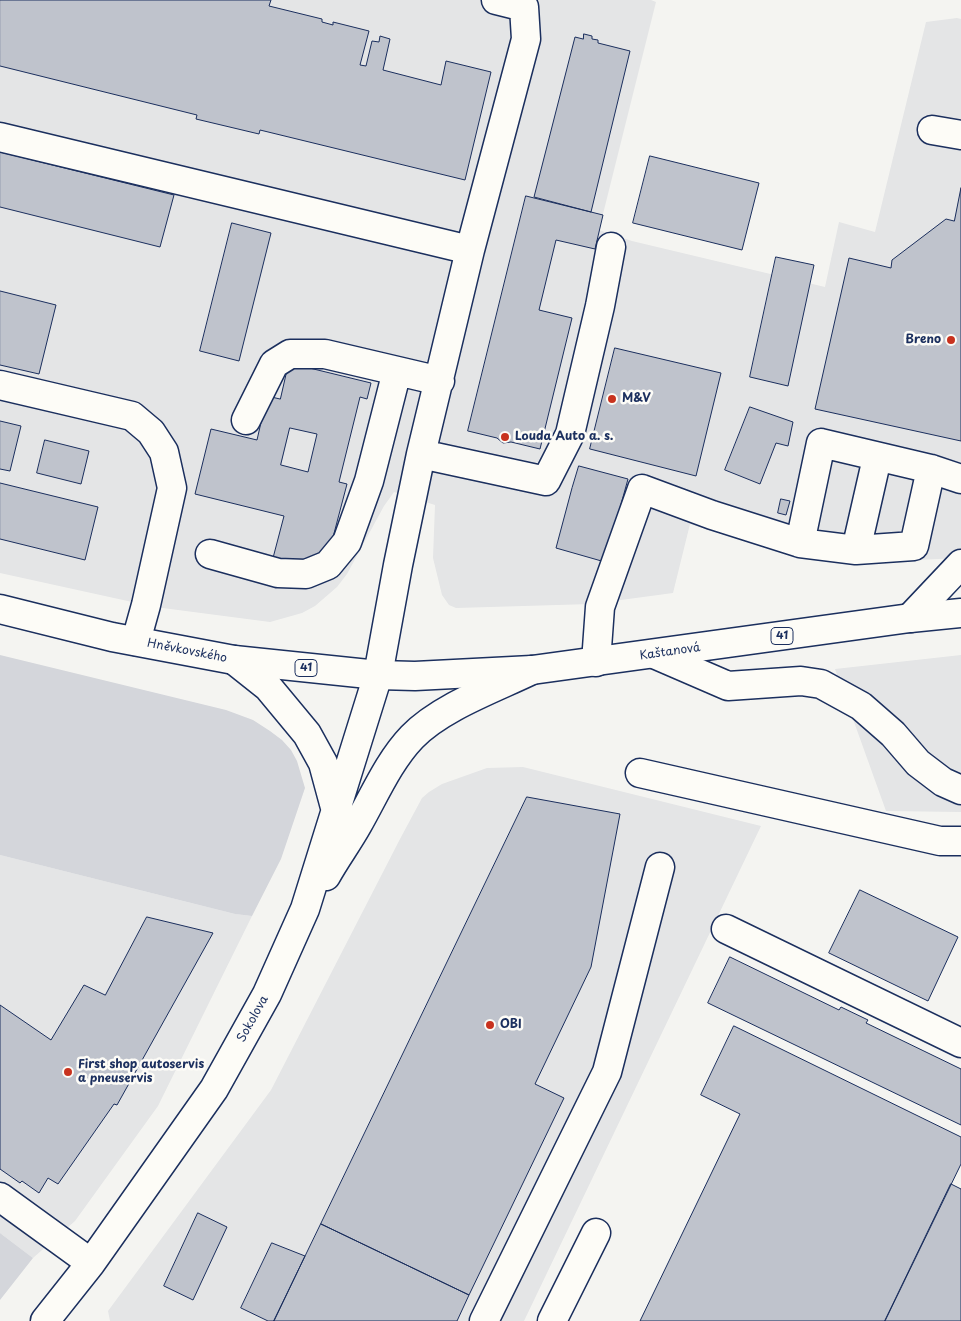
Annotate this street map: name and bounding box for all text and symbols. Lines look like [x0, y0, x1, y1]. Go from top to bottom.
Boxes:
place label: Breno [905, 333, 941, 347]
marker: Breno [945, 334, 957, 346]
place label: M&V [622, 392, 651, 406]
marker: M&V [606, 393, 618, 405]
place label: Louda Auto a. s. [515, 430, 613, 444]
marker: Louda Auto a. s. [499, 431, 511, 443]
road number: 41 [771, 628, 793, 644]
street label: Hněvkovského [146, 636, 228, 666]
street label: Kaštanová [639, 641, 701, 663]
road number: 41 [295, 660, 317, 676]
street label: Sokolova [234, 993, 272, 1045]
place label: OBI [500, 1018, 521, 1032]
marker: OBI [484, 1019, 496, 1031]
place label: First shop autoservis a pneuservis [78, 1058, 204, 1086]
marker: First shop autoservis a pneuservis [62, 1066, 74, 1078]

